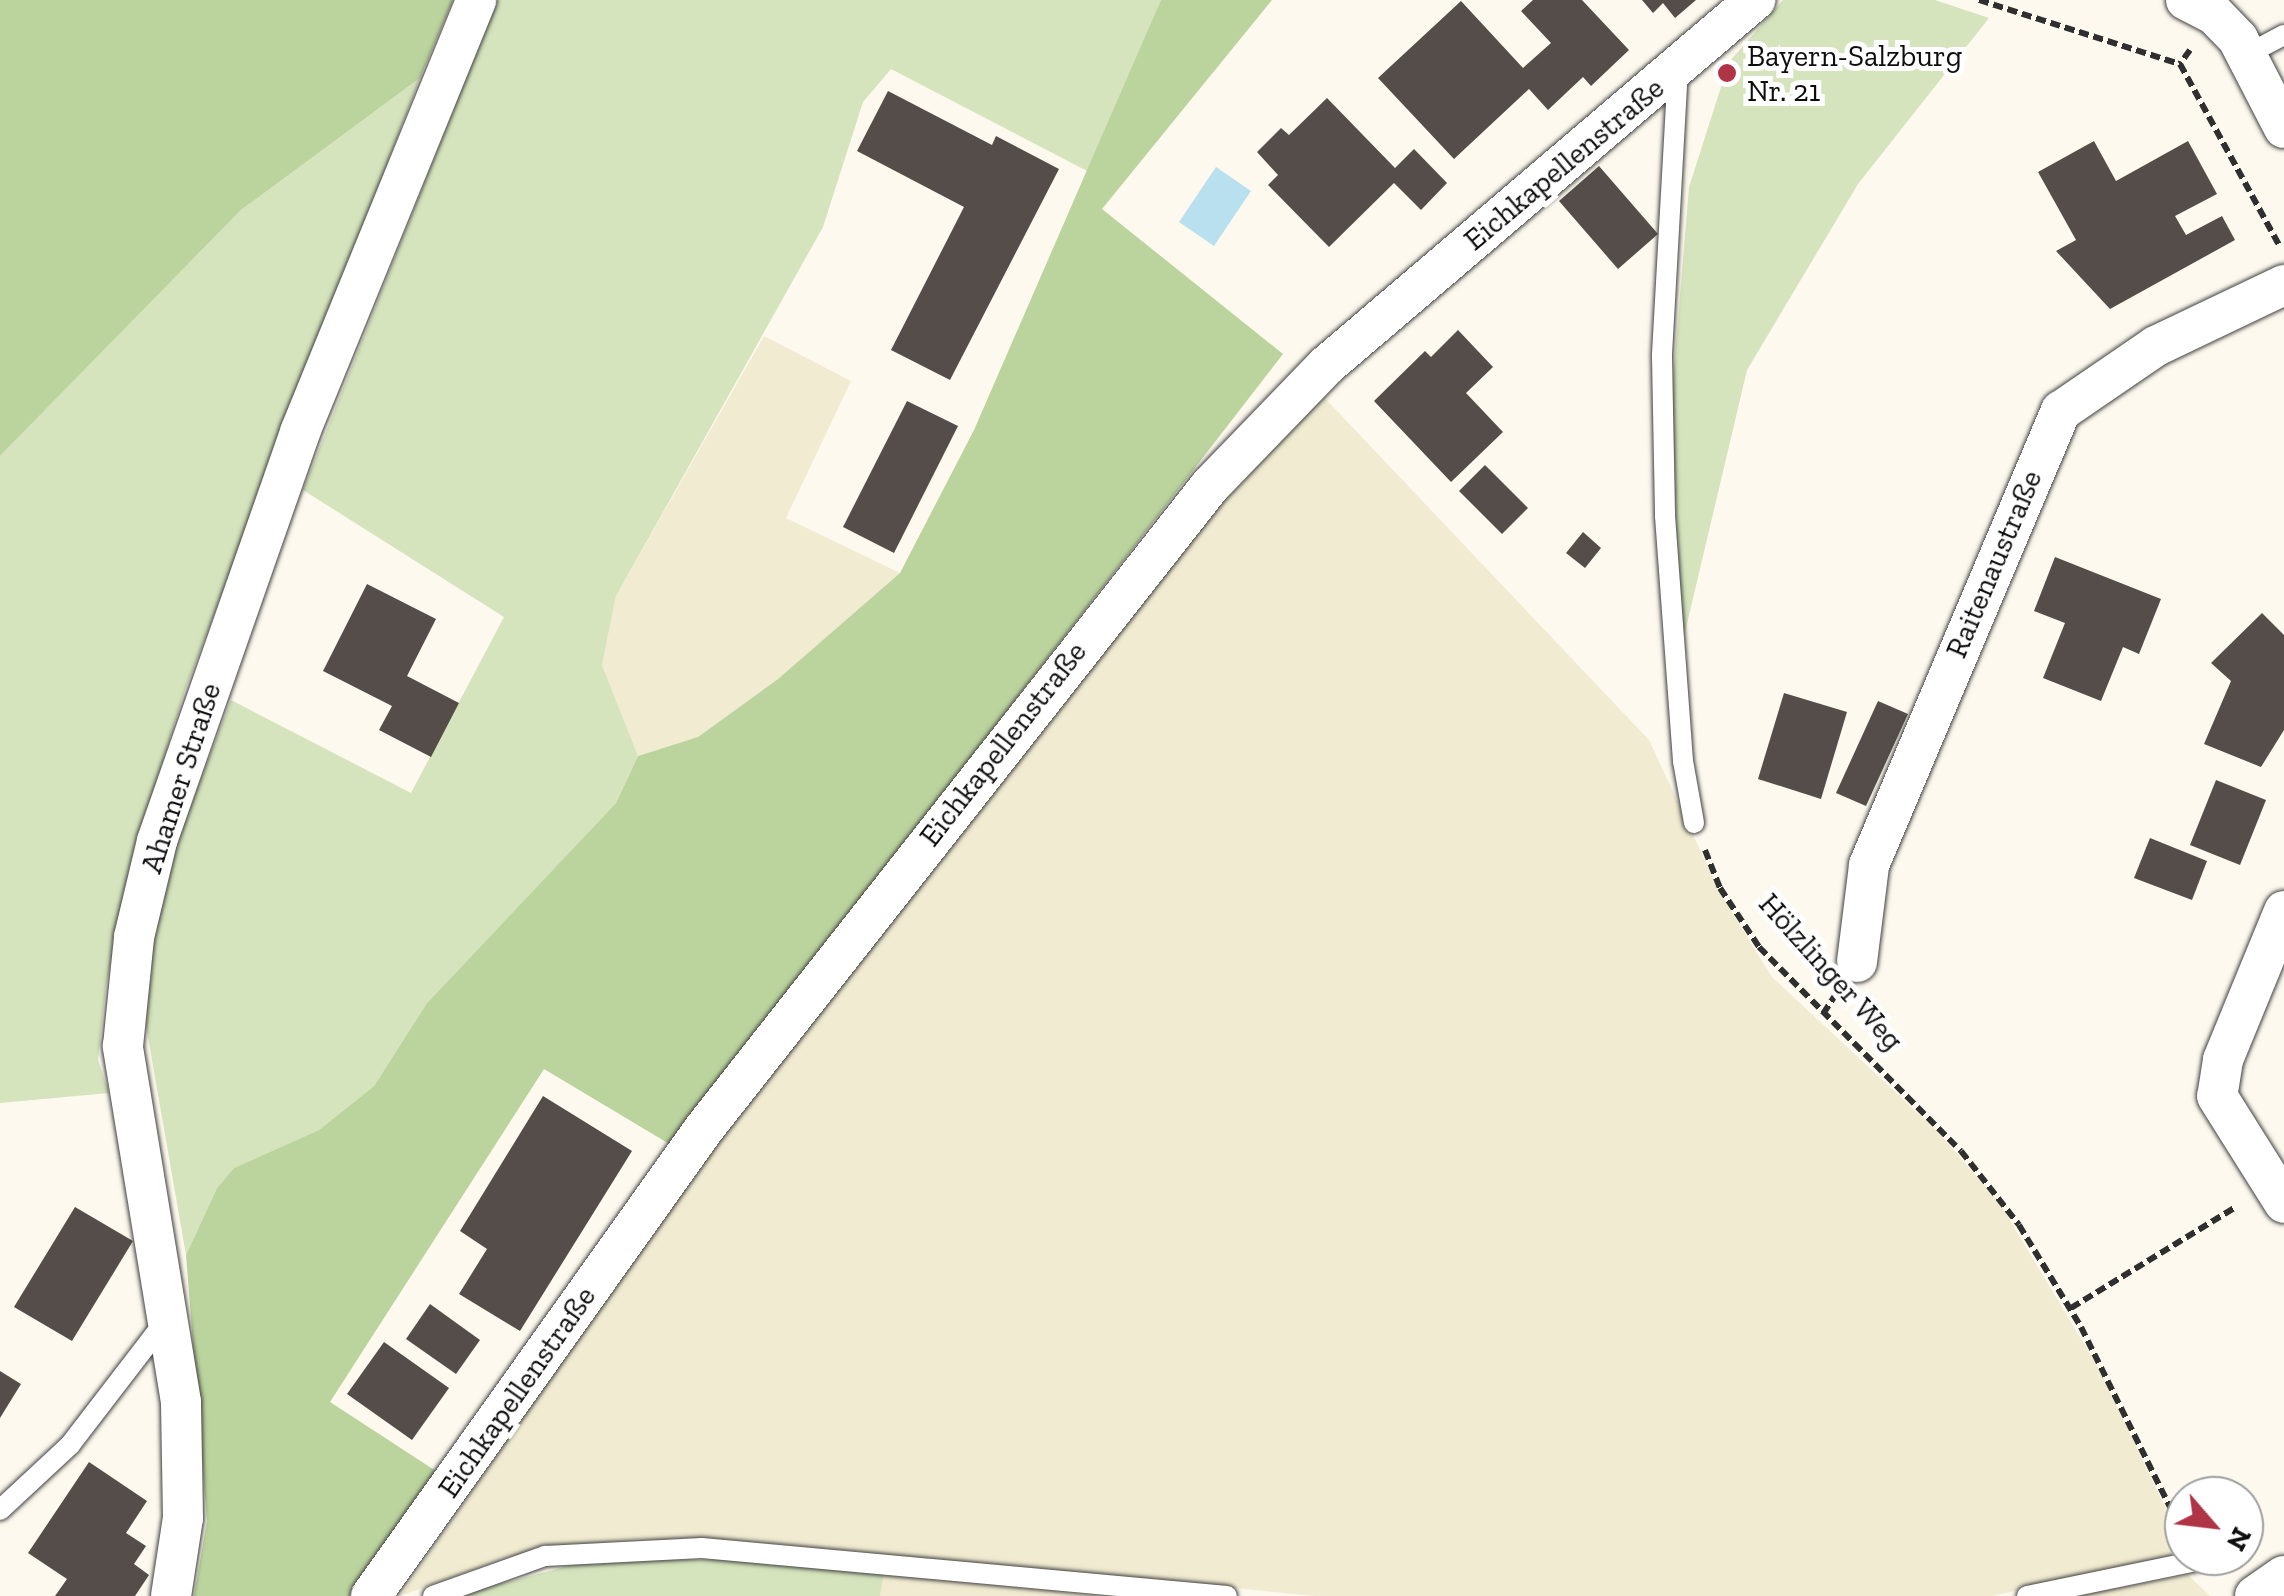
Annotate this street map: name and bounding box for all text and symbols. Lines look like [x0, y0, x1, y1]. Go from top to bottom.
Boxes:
place label: Bayern-Salzburg Nr. 21 [1747, 38, 1962, 108]
marker: Bayern-Salzburg Nr. 21 [1716, 62, 1738, 84]
street label: Eichkapellenstraße [1457, 70, 1671, 258]
street label: Raitenaustraße [1938, 465, 2050, 663]
street label: Eichkapellenstraße [912, 635, 1094, 853]
street label: Ahamer Straße [133, 678, 229, 878]
street label: Hölzlinger Weg [1751, 886, 1911, 1058]
street label: Eichkapellenstraße [431, 1279, 603, 1505]
north arrow [2164, 1476, 2264, 1576]
text: N [2220, 1522, 2259, 1557]

